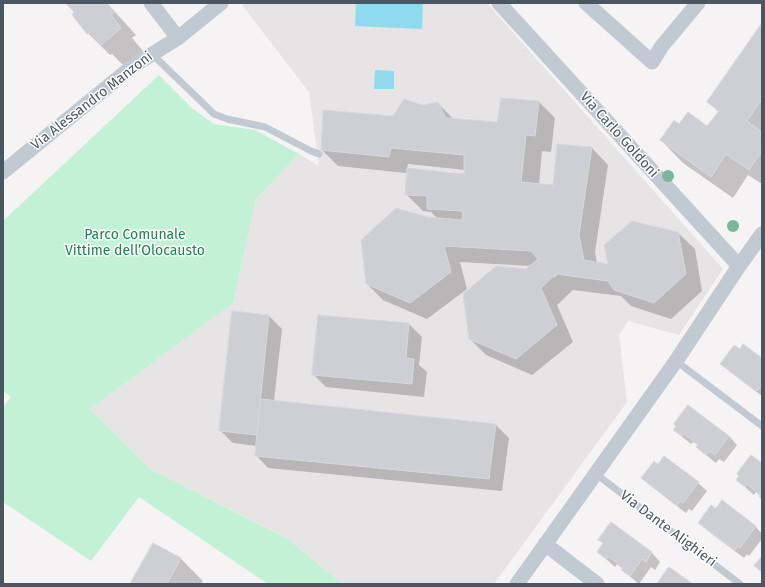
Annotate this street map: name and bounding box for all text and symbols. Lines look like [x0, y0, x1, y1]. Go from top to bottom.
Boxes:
street label: Via Alessandro Manzoni [28, 48, 156, 154]
street label: Via Carlo Goldoni [576, 89, 662, 181]
park label: Parco Comunale Vittime dell’Olocausto [65, 227, 205, 260]
street label: Via Dante Alighieri [616, 487, 720, 571]

